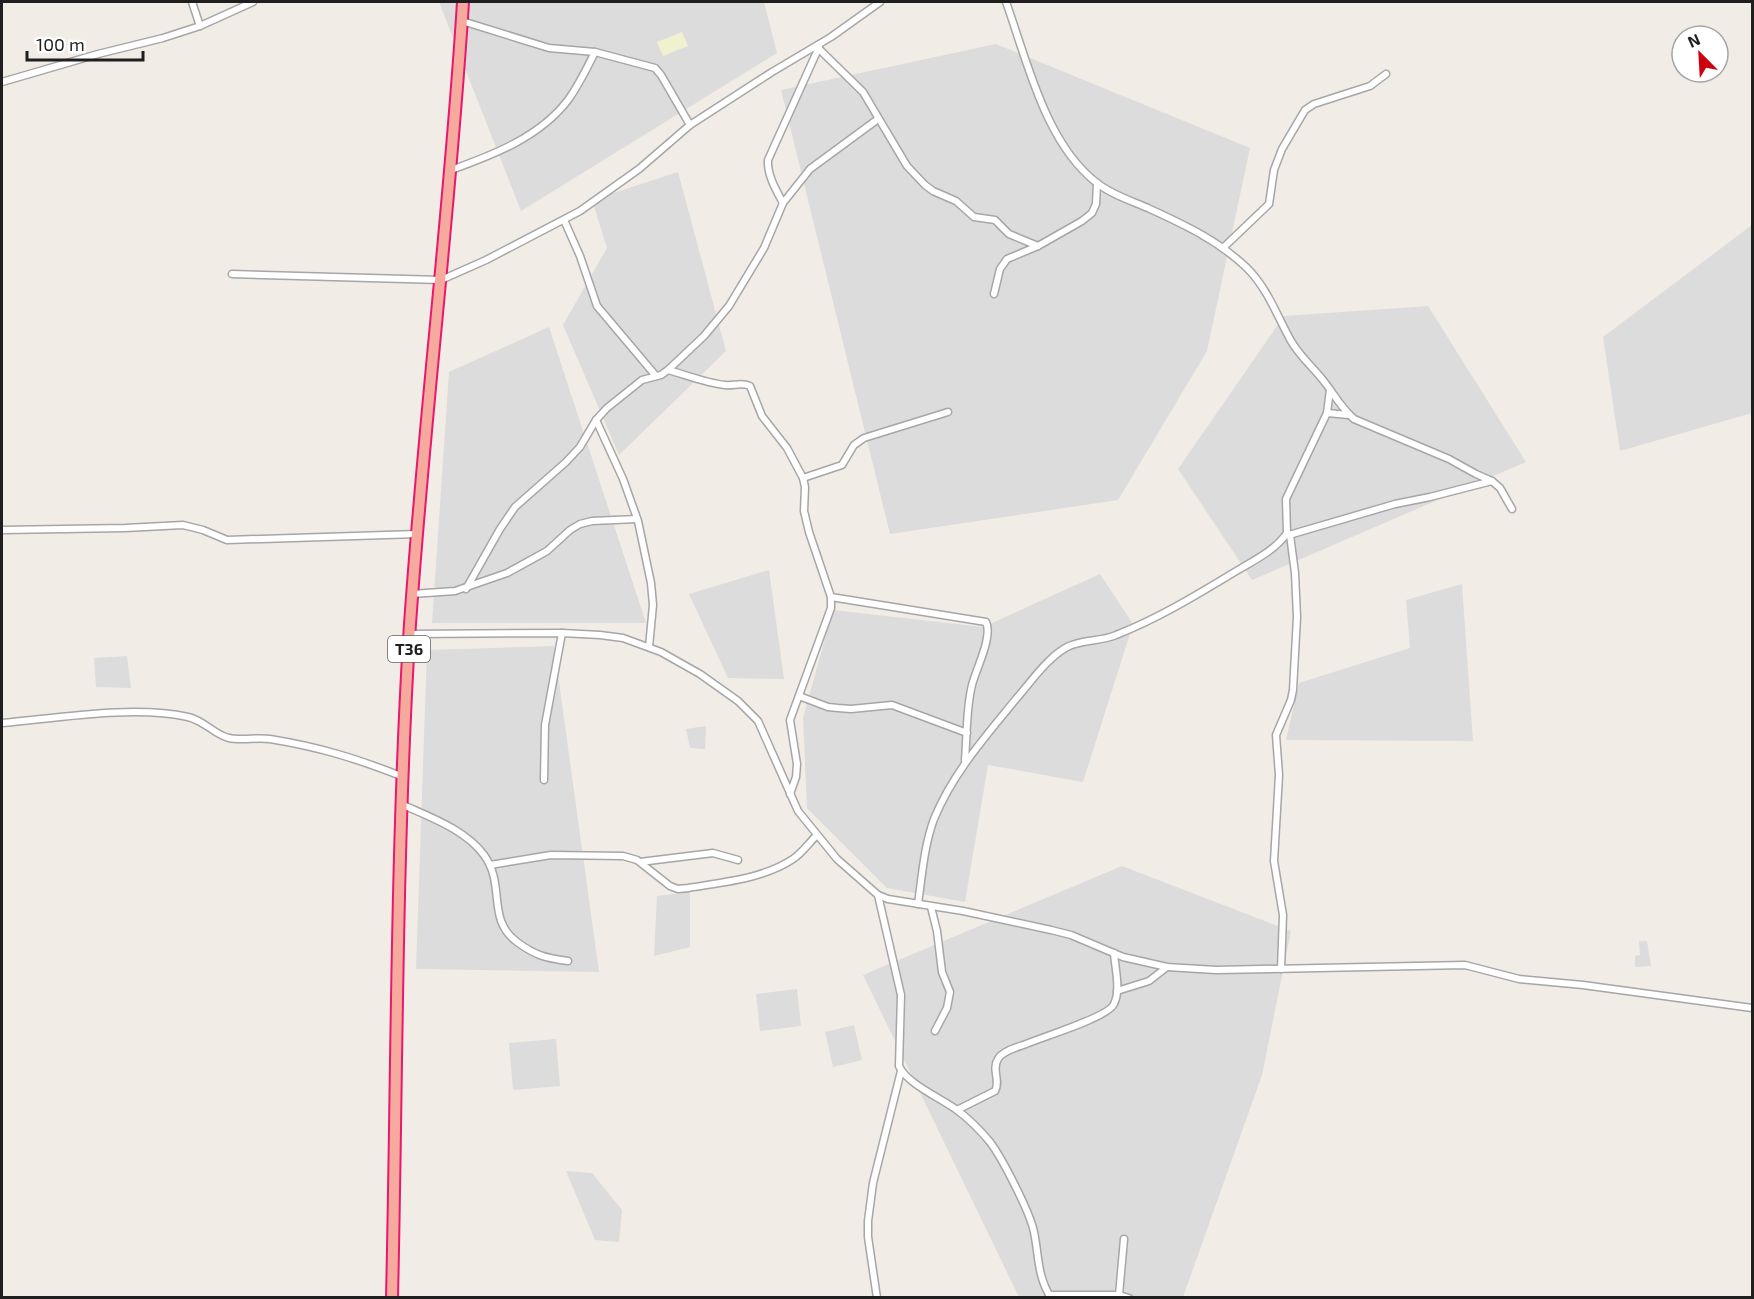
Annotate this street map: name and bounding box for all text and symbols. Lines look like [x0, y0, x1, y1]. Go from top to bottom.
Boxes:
scale bar [27, 24, 142, 62]
north arrow [1670, 24, 1730, 84]
text: N [1685, 29, 1703, 51]
text: 100 m [36, 33, 85, 55]
road number: T36 [388, 636, 430, 662]

